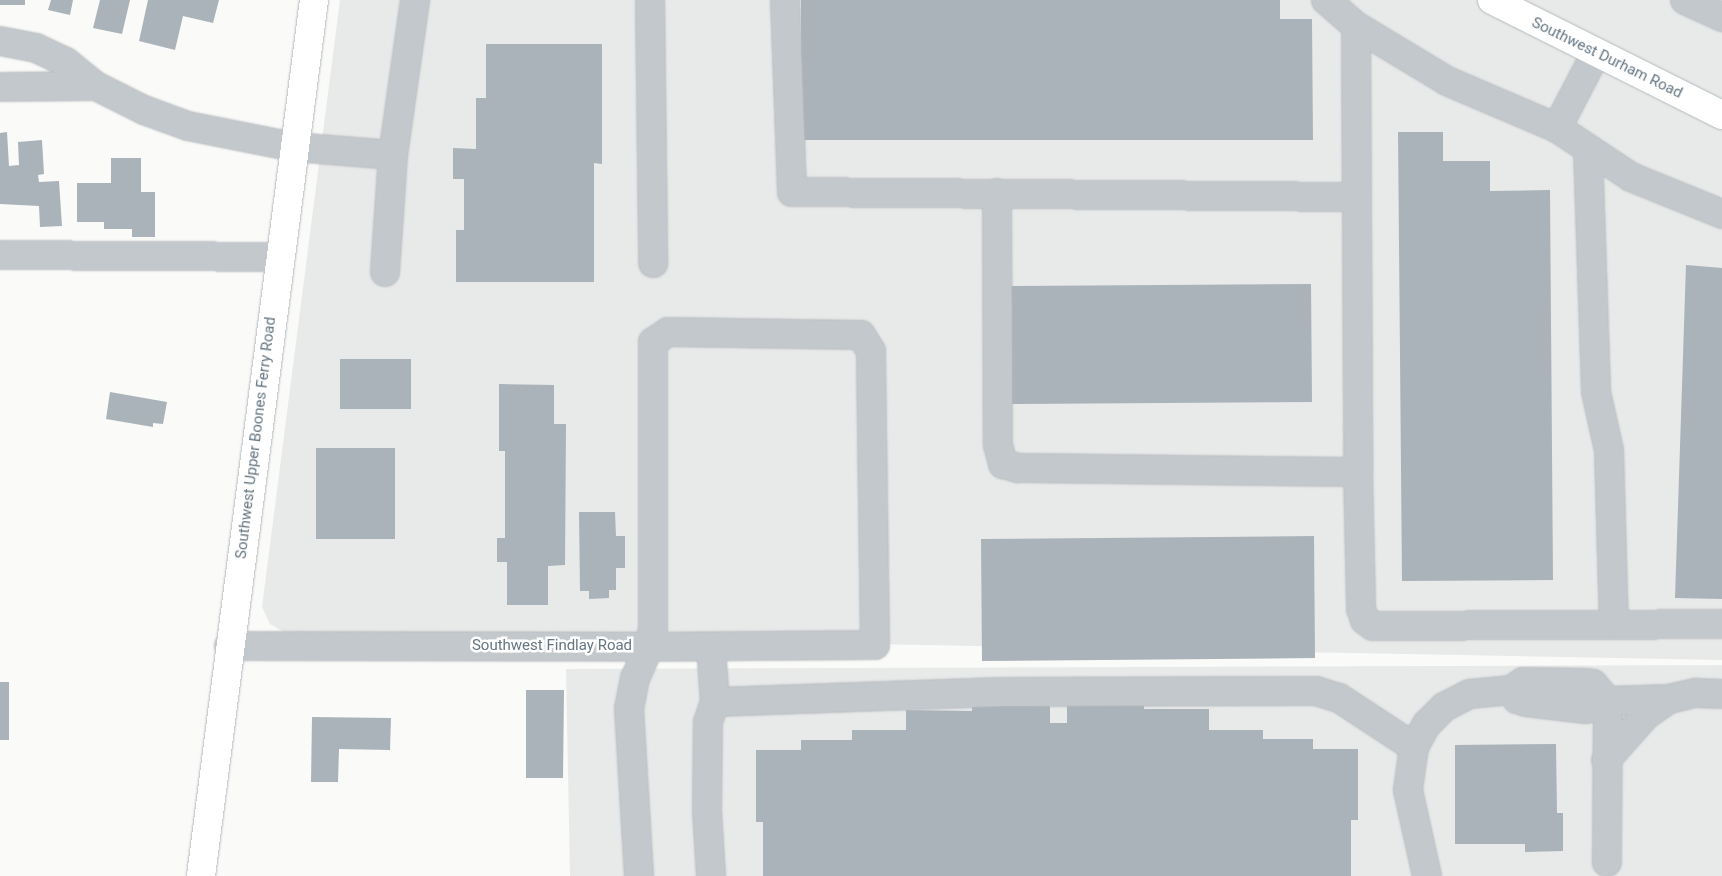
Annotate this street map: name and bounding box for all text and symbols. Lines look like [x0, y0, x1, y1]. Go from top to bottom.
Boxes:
street label: Southwest Durham Road [1529, 14, 1685, 102]
street label: Southwest Upper Boones Ferry Road [232, 316, 280, 560]
street label: Southwest Findlay Road [472, 637, 632, 655]

